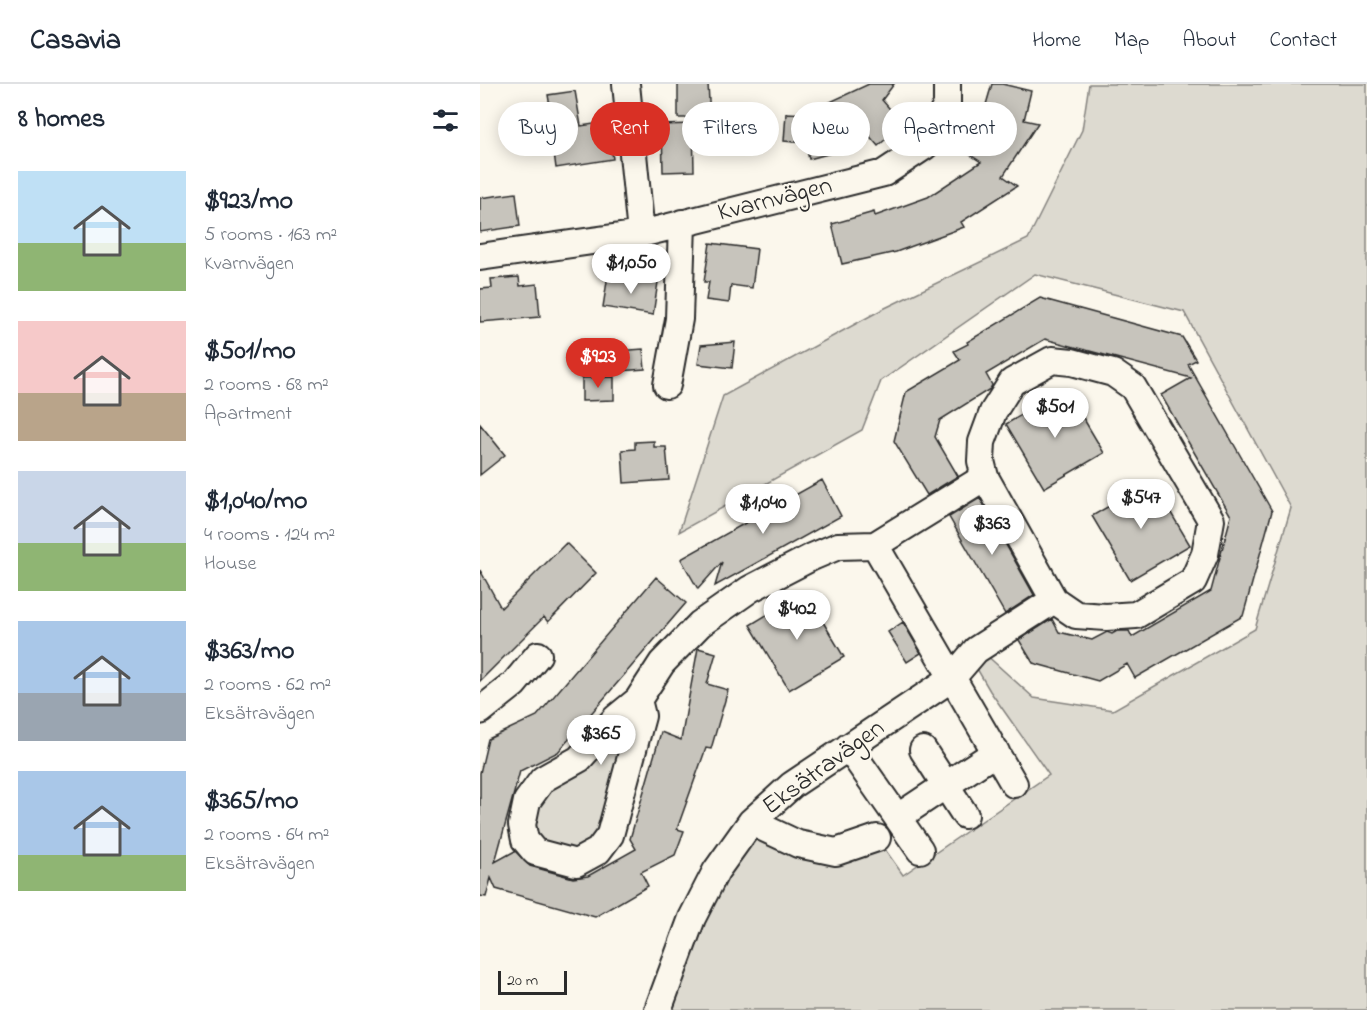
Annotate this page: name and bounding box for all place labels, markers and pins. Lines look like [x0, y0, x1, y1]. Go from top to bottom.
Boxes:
pin: $1,050 [582, 244, 680, 295]
pin: $923 [562, 338, 634, 389]
pin: $501 [1019, 388, 1091, 439]
pin: $547 [1105, 479, 1177, 530]
pin: $1,040 [714, 484, 812, 535]
pin: $363 [956, 505, 1028, 556]
pin: $402 [761, 590, 833, 641]
pin: $365 [565, 715, 637, 766]

